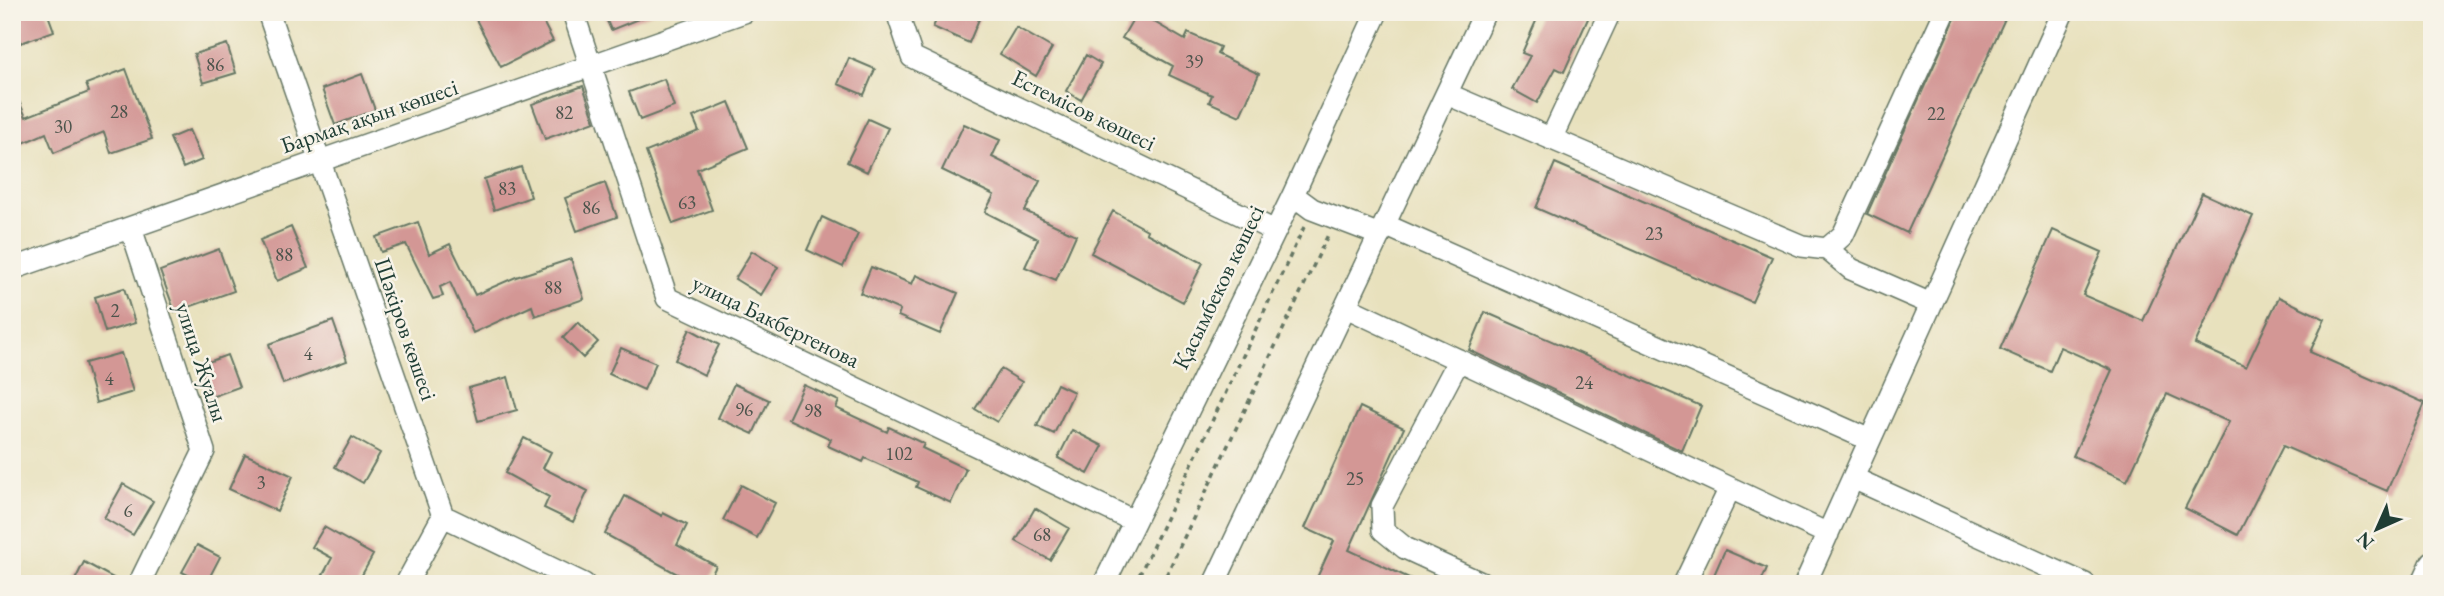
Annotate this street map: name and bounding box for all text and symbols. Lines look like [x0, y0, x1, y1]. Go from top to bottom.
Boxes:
house number: 39 [1185, 49, 1203, 74]
house number: 86 [206, 52, 224, 77]
street label: Естемісов көшесі [1007, 62, 1161, 158]
street label: Бармақ ақын көшесі [276, 71, 462, 160]
house number: 28 [110, 99, 128, 124]
house number: 82 [555, 100, 573, 125]
house number: 22 [1927, 101, 1945, 126]
house number: 30 [54, 114, 72, 139]
house number: 83 [498, 176, 516, 201]
house number: 63 [678, 190, 696, 215]
house number: 86 [582, 195, 600, 220]
street label: Қасымбеков көшесі [1165, 199, 1271, 374]
house number: 23 [1645, 221, 1663, 246]
house number: 88 [275, 242, 293, 267]
street label: Шәкіров көшесі [368, 254, 445, 405]
street label: улица Бакбергенова [687, 267, 866, 375]
house number: 88 [544, 275, 562, 300]
house number: 2 [110, 298, 120, 323]
street label: улица Жуалы [169, 298, 235, 426]
house number: 4 [303, 341, 313, 366]
house number: 4 [104, 366, 114, 391]
house number: 24 [1575, 370, 1594, 395]
house number: 96 [735, 397, 753, 422]
house number: 98 [804, 398, 822, 423]
house number: 102 [885, 441, 913, 466]
house number: 25 [1346, 466, 1364, 491]
house number: 3 [256, 470, 266, 495]
north arrow [2342, 494, 2412, 564]
house number: 6 [123, 498, 133, 523]
house number: 68 [1033, 522, 1051, 547]
text: N [2351, 526, 2380, 555]

